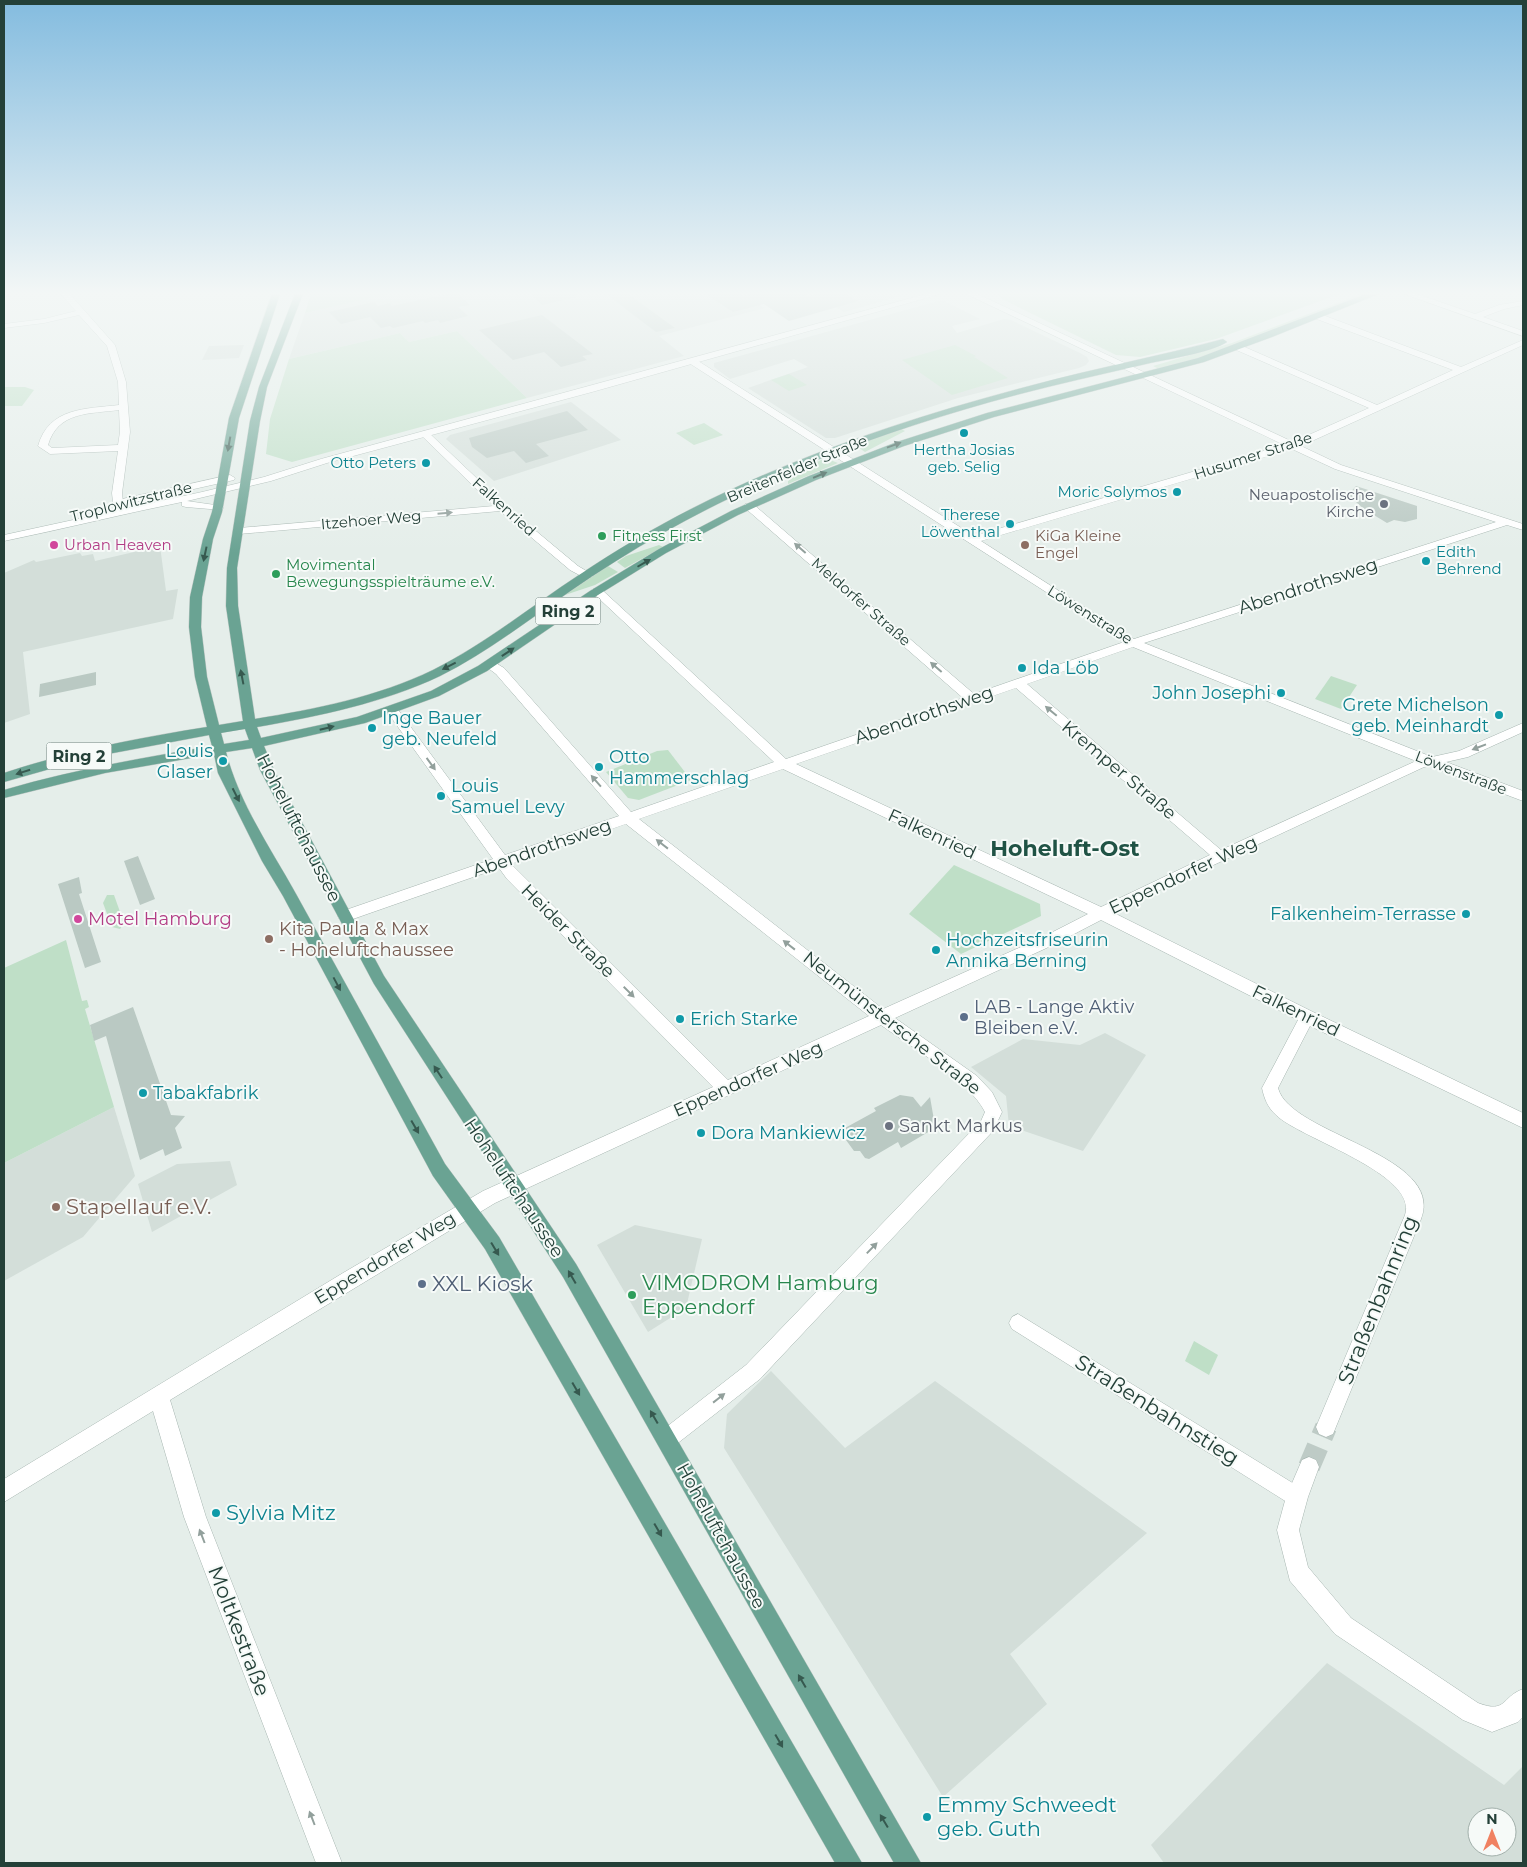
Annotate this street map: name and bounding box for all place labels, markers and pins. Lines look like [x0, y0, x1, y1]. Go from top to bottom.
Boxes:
marker: Hertha Josias geb. Selig [958, 427, 970, 439]
place label: Hertha Josias geb. Selig [914, 440, 1014, 476]
place label: Otto Peters [331, 453, 416, 472]
marker: Otto Peters [420, 457, 432, 469]
place label: Moric Solymos [1058, 482, 1167, 501]
place label: Neuapostolische Kirche [1249, 485, 1374, 521]
marker: Moric Solymos [1171, 486, 1183, 498]
marker: Neuapostolische Kirche [1378, 498, 1390, 510]
place label: Therese Löwenthal [921, 505, 1000, 541]
marker: Therese Löwenthal [1004, 518, 1016, 530]
place label: Fitness First [612, 526, 702, 545]
place label: KiGa Kleine Engel [1035, 526, 1121, 562]
marker: Fitness First [596, 530, 608, 542]
place label: Urban Heaven [64, 535, 172, 554]
marker: Urban Heaven [48, 539, 60, 551]
marker: KiGa Kleine Engel [1019, 539, 1031, 551]
place label: Edith Behrend [1436, 542, 1502, 578]
place label: Movimental Bewegungsspielträume e.V. [286, 555, 495, 591]
marker: Edith Behrend [1420, 555, 1432, 567]
marker: Movimental Bewegungsspielträume e.V. [270, 568, 282, 580]
place label: Ida Löb [1032, 657, 1099, 679]
marker: Ida Löb [1016, 662, 1028, 674]
place label: John Josephi [1151, 682, 1271, 704]
marker: John Josephi [1275, 687, 1287, 699]
place label: Grete Michelson geb. Meinhardt [1343, 694, 1489, 737]
place label: Inge Bauer geb. Neufeld [382, 707, 497, 750]
marker: Grete Michelson geb. Meinhardt [1493, 709, 1505, 721]
marker: Inge Bauer geb. Neufeld [366, 722, 378, 734]
place label: Louis Glaser [157, 740, 213, 783]
place label: Otto Hammerschlag [609, 746, 749, 789]
marker: Louis Glaser [217, 755, 229, 767]
marker: Otto Hammerschlag [593, 761, 605, 773]
place label: Louis Samuel Levy [451, 775, 565, 818]
marker: Louis Samuel Levy [435, 790, 447, 802]
place label: Falkenheim-Terrasse [1270, 903, 1456, 925]
place label: Motel Hamburg [88, 908, 232, 930]
marker: Falkenheim-Terrasse [1460, 908, 1472, 920]
marker: Motel Hamburg [72, 913, 84, 925]
place label: Kita Paula & Max - Hoheluftchaussee [279, 918, 454, 961]
place label: Hochzeitsfriseurin Annika Berning [946, 929, 1109, 972]
marker: Kita Paula & Max - Hoheluftchaussee [263, 933, 275, 945]
marker: Hochzeitsfriseurin Annika Berning [930, 944, 942, 956]
place label: LAB - Lange Aktiv Bleiben e.V. [974, 996, 1135, 1039]
place label: Erich Starke [690, 1008, 798, 1030]
marker: LAB - Lange Aktiv Bleiben e.V. [958, 1011, 970, 1023]
marker: Erich Starke [674, 1013, 686, 1025]
place label: Tabakfabrik [153, 1082, 259, 1104]
marker: Tabakfabrik [137, 1087, 149, 1099]
place label: Sankt Markus [899, 1115, 1022, 1137]
marker: Sankt Markus [883, 1120, 895, 1132]
place label: Dora Mankiewicz [711, 1122, 865, 1144]
marker: Dora Mankiewicz [695, 1127, 707, 1139]
place label: Stapellauf e.V. [66, 1194, 211, 1219]
marker: Stapellauf e.V. [50, 1201, 62, 1213]
place label: VIMODROM Hamburg Eppendorf [642, 1270, 879, 1319]
place label: XXL Kiosk [432, 1271, 534, 1296]
marker: XXL Kiosk [416, 1278, 428, 1290]
marker: VIMODROM Hamburg Eppendorf [626, 1289, 638, 1301]
place label: Sylvia Mitz [226, 1500, 336, 1525]
marker: Sylvia Mitz [210, 1507, 222, 1519]
place label: Emmy Schweedt geb. Guth [937, 1792, 1117, 1841]
marker: Emmy Schweedt geb. Guth [921, 1811, 933, 1823]

